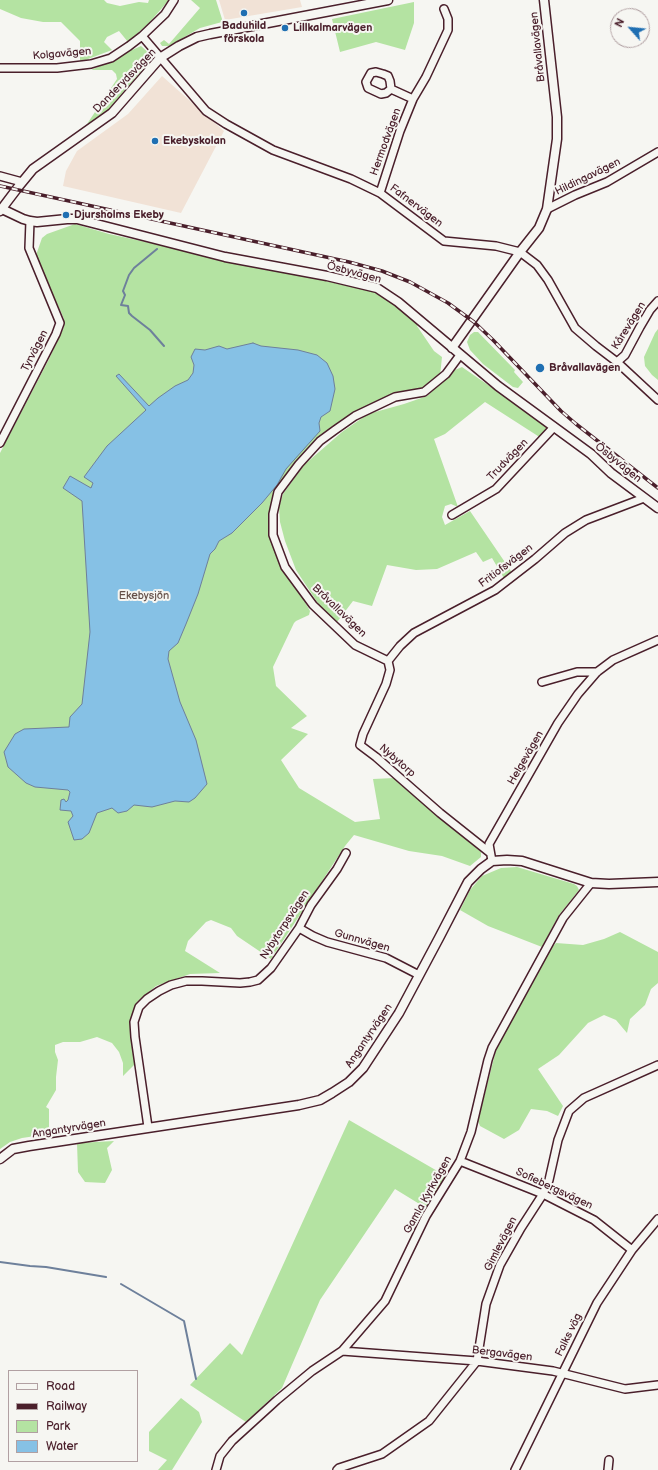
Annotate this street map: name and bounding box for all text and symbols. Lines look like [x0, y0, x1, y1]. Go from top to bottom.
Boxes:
marker: Baduhild förskola [239, 8, 249, 18]
north arrow [610, 8, 650, 48]
street label: Bråvallavägen [528, 11, 548, 83]
text: N [612, 16, 627, 29]
place label: Baduhild förskola [222, 19, 266, 45]
place label: Lillkalmarvägen [293, 21, 372, 35]
marker: Lillkalmarvägen [280, 23, 290, 33]
street label: Kolgavägen [32, 45, 92, 63]
street label: Danderydsvägen [91, 46, 159, 116]
street label: Hermodvägen [368, 107, 404, 177]
place label: Ekebyskolan [163, 134, 226, 148]
marker: Ekebyskolan [150, 136, 160, 146]
street label: Hildingavägen [553, 155, 623, 199]
street label: Fafnervägen [387, 182, 445, 230]
place label: Djursholms Ekeby [74, 208, 164, 222]
marker: Djursholms Ekeby [61, 210, 71, 220]
street label: Ösbyvägen [325, 259, 383, 287]
street label: Kårevägen [609, 300, 649, 352]
street label: Tyrvägen [19, 328, 51, 374]
place label: Bråvallavägen [549, 361, 620, 375]
marker: Bråvallavägen [534, 362, 546, 374]
street label: Trudvägen [485, 436, 531, 484]
street label: Ösbyvägen [592, 440, 644, 486]
street label: Fritiofsvägen [476, 541, 536, 591]
street label: Bråvallavägen [309, 582, 369, 640]
park label: Ekebysjön [119, 589, 169, 603]
street label: Helgevägen [505, 729, 547, 787]
street label: Nybytorp [376, 742, 418, 780]
street label: Nybytorpsvägen [258, 888, 312, 962]
street label: Gunnvägen [333, 927, 391, 955]
street label: Angantyrvägen [343, 1001, 395, 1071]
street label: Angantyrvägen [31, 1117, 107, 1141]
street label: Gamla Kyrkvägen [401, 1154, 455, 1236]
street label: Sofiebergsvägen [513, 1165, 595, 1213]
street label: Gimlevägen [482, 1215, 520, 1273]
street label: Falks väg [553, 1311, 585, 1359]
street label: Bergavägen [471, 1344, 533, 1364]
legend [8, 1370, 138, 1462]
text: Road [46, 1379, 75, 1394]
text: Railway [46, 1399, 87, 1414]
text: Park [46, 1419, 70, 1434]
text: Water [46, 1439, 78, 1454]

